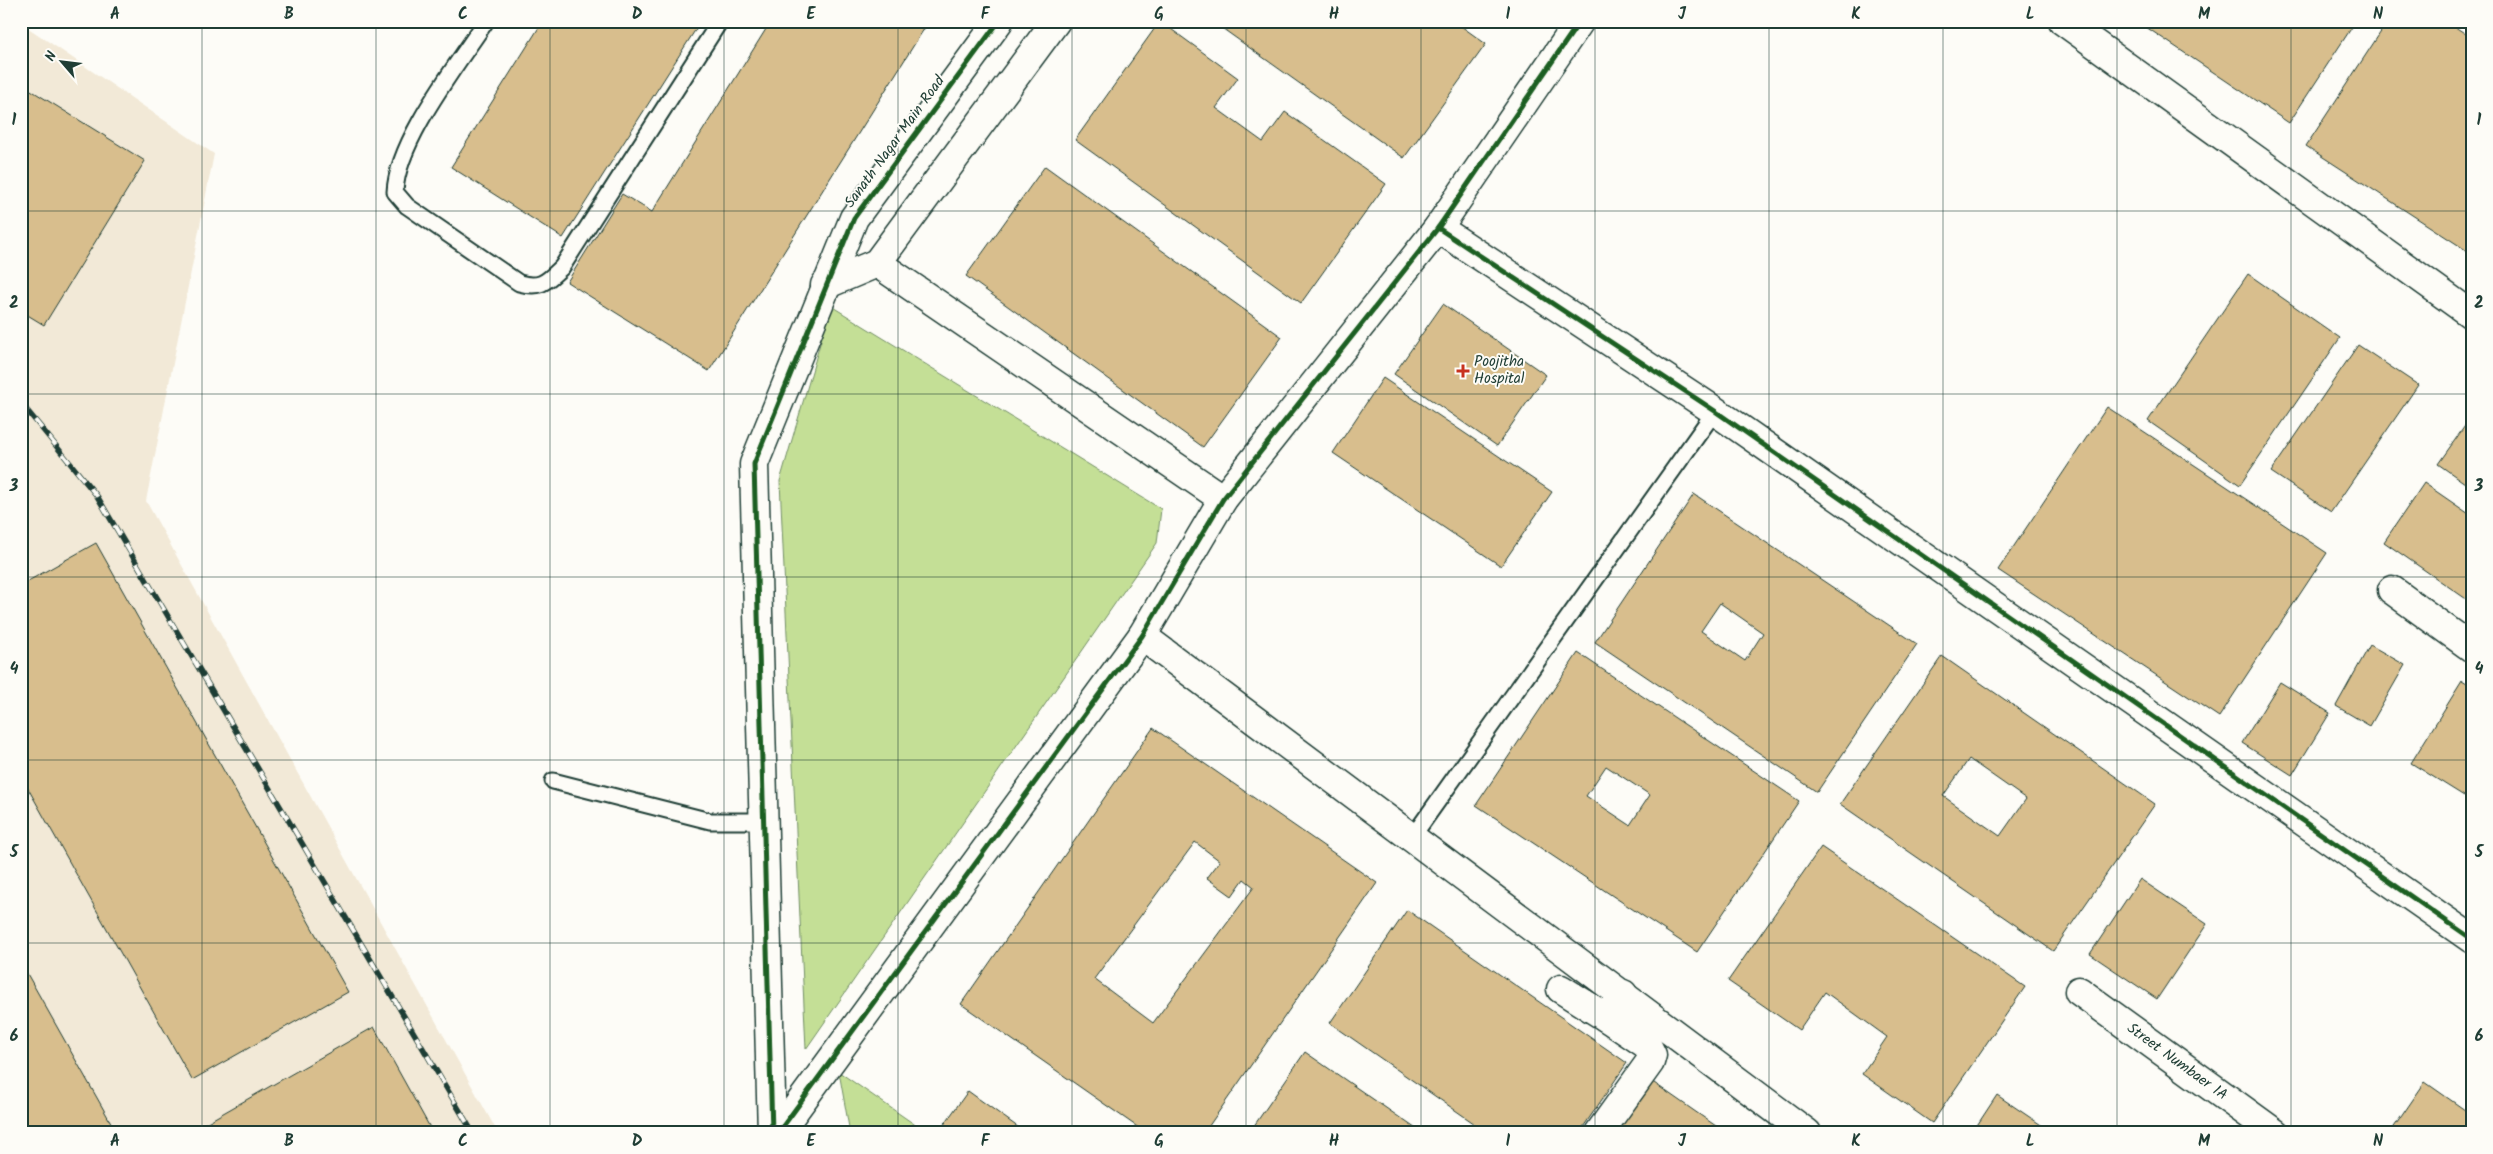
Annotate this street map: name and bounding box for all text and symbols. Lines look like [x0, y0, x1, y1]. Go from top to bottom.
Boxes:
text: A [110, 2, 120, 27]
text: B [284, 2, 294, 27]
text: C [458, 2, 468, 27]
text: D [632, 2, 643, 27]
text: E [807, 2, 817, 27]
text: F [981, 2, 991, 27]
text: G [1154, 2, 1164, 27]
text: H [1329, 2, 1339, 27]
text: I [1506, 2, 1511, 27]
text: J [1678, 2, 1687, 27]
text: K [1851, 2, 1861, 27]
text: L [2026, 2, 2034, 27]
text: M [2198, 2, 2211, 27]
text: N [2373, 2, 2383, 27]
north arrow [38, 38, 88, 88]
text: N [40, 47, 63, 65]
street label: Sanath Nagar Main Road [839, 70, 952, 213]
text: 1 [12, 108, 17, 133]
text: 1 [2477, 108, 2482, 133]
text: 2 [9, 291, 19, 316]
text: 2 [2474, 291, 2484, 316]
place label: Poojitha Hospital [1474, 350, 1525, 391]
marker: Poojitha Hospital [1456, 364, 1470, 378]
text: 3 [9, 474, 19, 499]
text: 3 [2474, 474, 2484, 499]
text: 4 [10, 657, 19, 682]
text: 4 [2475, 657, 2484, 682]
text: 5 [9, 840, 20, 865]
text: 5 [2474, 840, 2485, 865]
street label: Street Numbaer 1A [2121, 1017, 2233, 1107]
text: 6 [10, 1024, 19, 1049]
text: 6 [2475, 1024, 2484, 1049]
text: A [110, 1129, 120, 1154]
text: B [284, 1129, 294, 1154]
text: C [458, 1129, 468, 1154]
text: D [632, 1129, 643, 1154]
text: E [807, 1129, 817, 1154]
text: F [981, 1129, 991, 1154]
text: G [1154, 1129, 1164, 1154]
text: H [1329, 1129, 1339, 1154]
text: I [1506, 1129, 1511, 1154]
text: J [1678, 1129, 1687, 1154]
text: K [1851, 1129, 1861, 1154]
text: L [2026, 1129, 2034, 1154]
text: M [2198, 1129, 2211, 1154]
text: N [2373, 1129, 2383, 1154]

